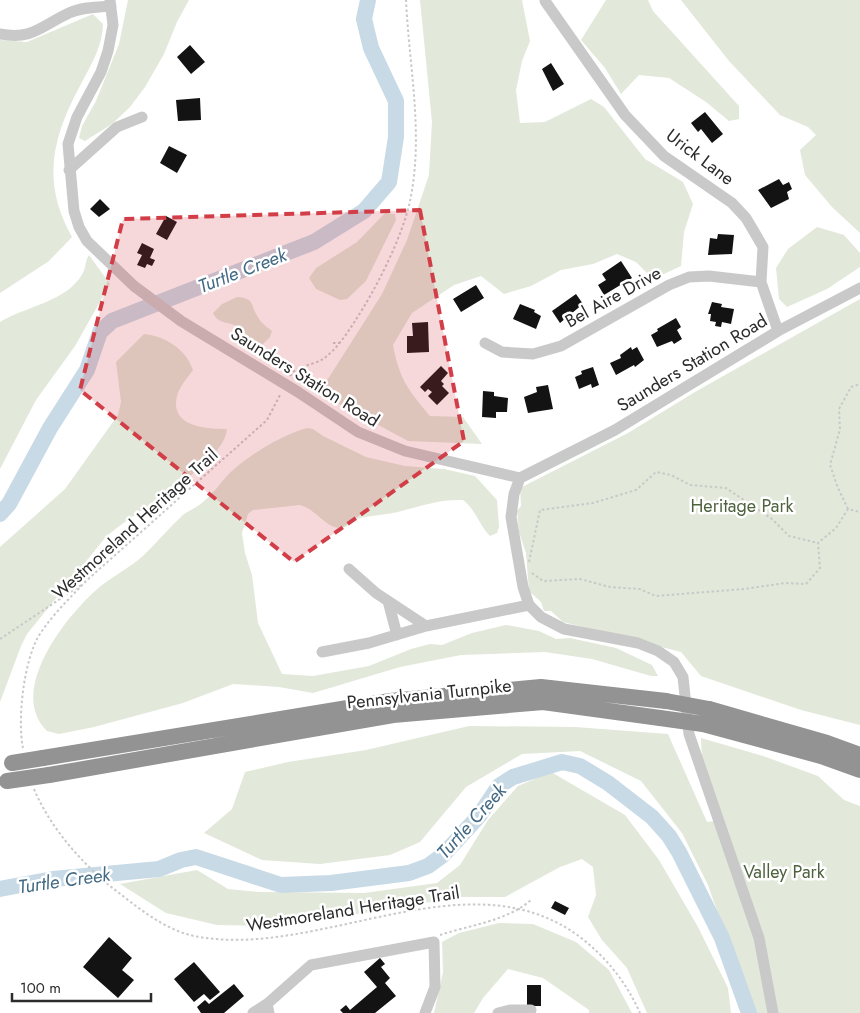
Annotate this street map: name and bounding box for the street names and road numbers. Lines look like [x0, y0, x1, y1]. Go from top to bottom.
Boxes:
street label: Urick Lane [660, 123, 740, 191]
street label: Bel Aire Drive [560, 260, 666, 334]
street label: Saunders Station Road [612, 308, 772, 418]
street label: Saunders Station Road [226, 321, 384, 433]
street label: Westmoreland Heritage Trail [46, 442, 224, 606]
street label: Pennsylvania Turnpike [345, 672, 513, 716]
street label: Westmoreland Heritage Trail [244, 879, 462, 939]

